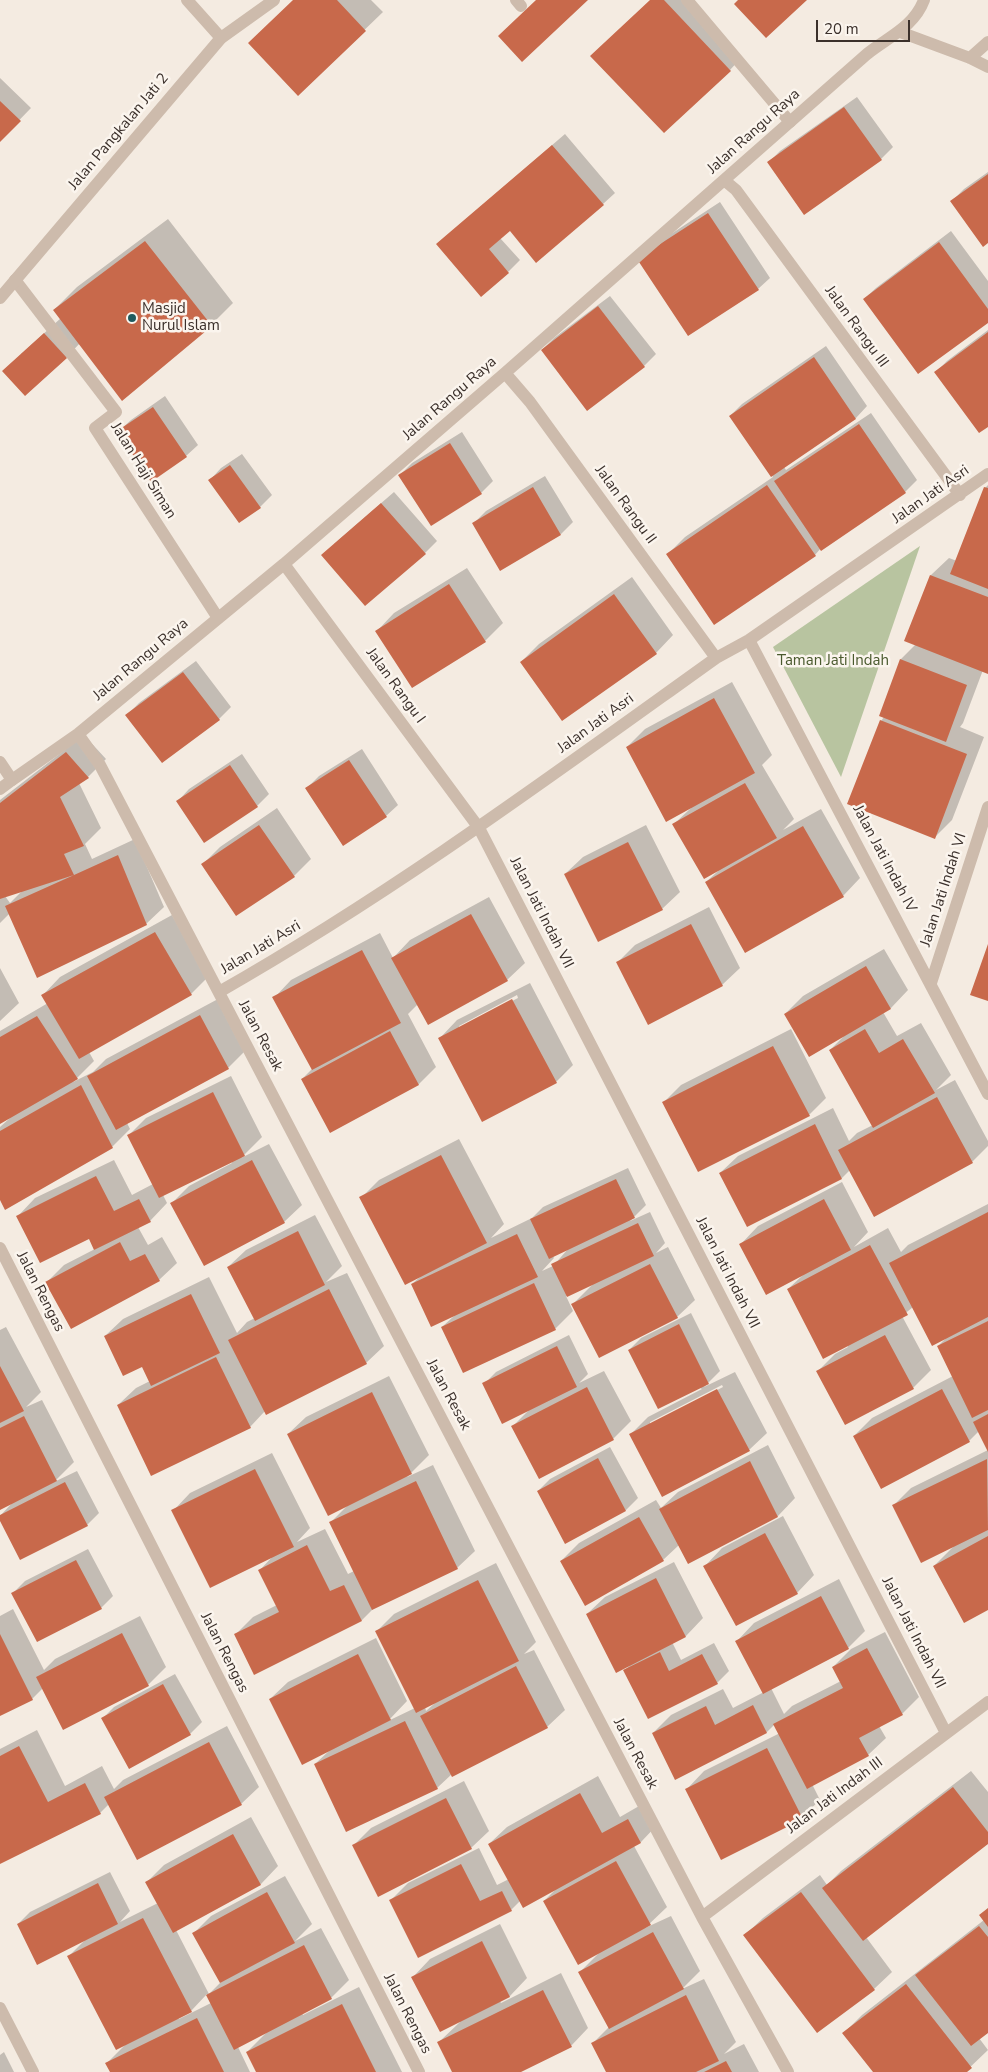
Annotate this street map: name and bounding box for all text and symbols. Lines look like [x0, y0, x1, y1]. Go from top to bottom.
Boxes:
scale bar [818, 10, 912, 42]
text: 20 m [824, 19, 859, 39]
street label: Jalan Pangkalan Jati 2 [65, 70, 173, 194]
street label: Jalan Rangu Raya [704, 86, 804, 178]
street label: Jalan Rangu III [820, 283, 892, 371]
place label: Masjid Nurul Islam [142, 300, 220, 335]
marker: Masjid Nurul Islam [126, 312, 138, 324]
street label: Jalan Rangu Raya [399, 353, 501, 445]
street label: Jalan Haji Siman [106, 420, 180, 522]
street label: Jalan Rangu II [590, 462, 660, 548]
street label: Jalan Jati Asri [889, 462, 973, 528]
street label: Jalan Rangu Raya [90, 615, 192, 705]
street label: Jalan Rangu I [362, 645, 428, 727]
park label: Taman Jati Indah [777, 652, 889, 670]
street label: Jalan Jati Asri [554, 690, 638, 758]
street label: Jalan Jati Indah IV [848, 802, 920, 916]
street label: Jalan Jati Indah VI [917, 831, 971, 949]
street label: Jalan Jati Indah VII [505, 854, 577, 972]
street label: Jalan Jati Asri [218, 917, 304, 979]
street label: Jalan Resak [234, 997, 286, 1075]
street label: Jalan Jati Indah VII [691, 1214, 763, 1332]
street label: Jalan Rengas [12, 1249, 68, 1335]
street label: Jalan Resak [422, 1356, 474, 1434]
street label: Jalan Jati Indah VII [877, 1574, 949, 1692]
street label: Jalan Rengas [196, 1610, 252, 1696]
street label: Jalan Resak [609, 1715, 661, 1793]
street label: Jalan Jati Indah III [783, 1754, 887, 1838]
street label: Jalan Rengas [379, 1971, 435, 2057]

